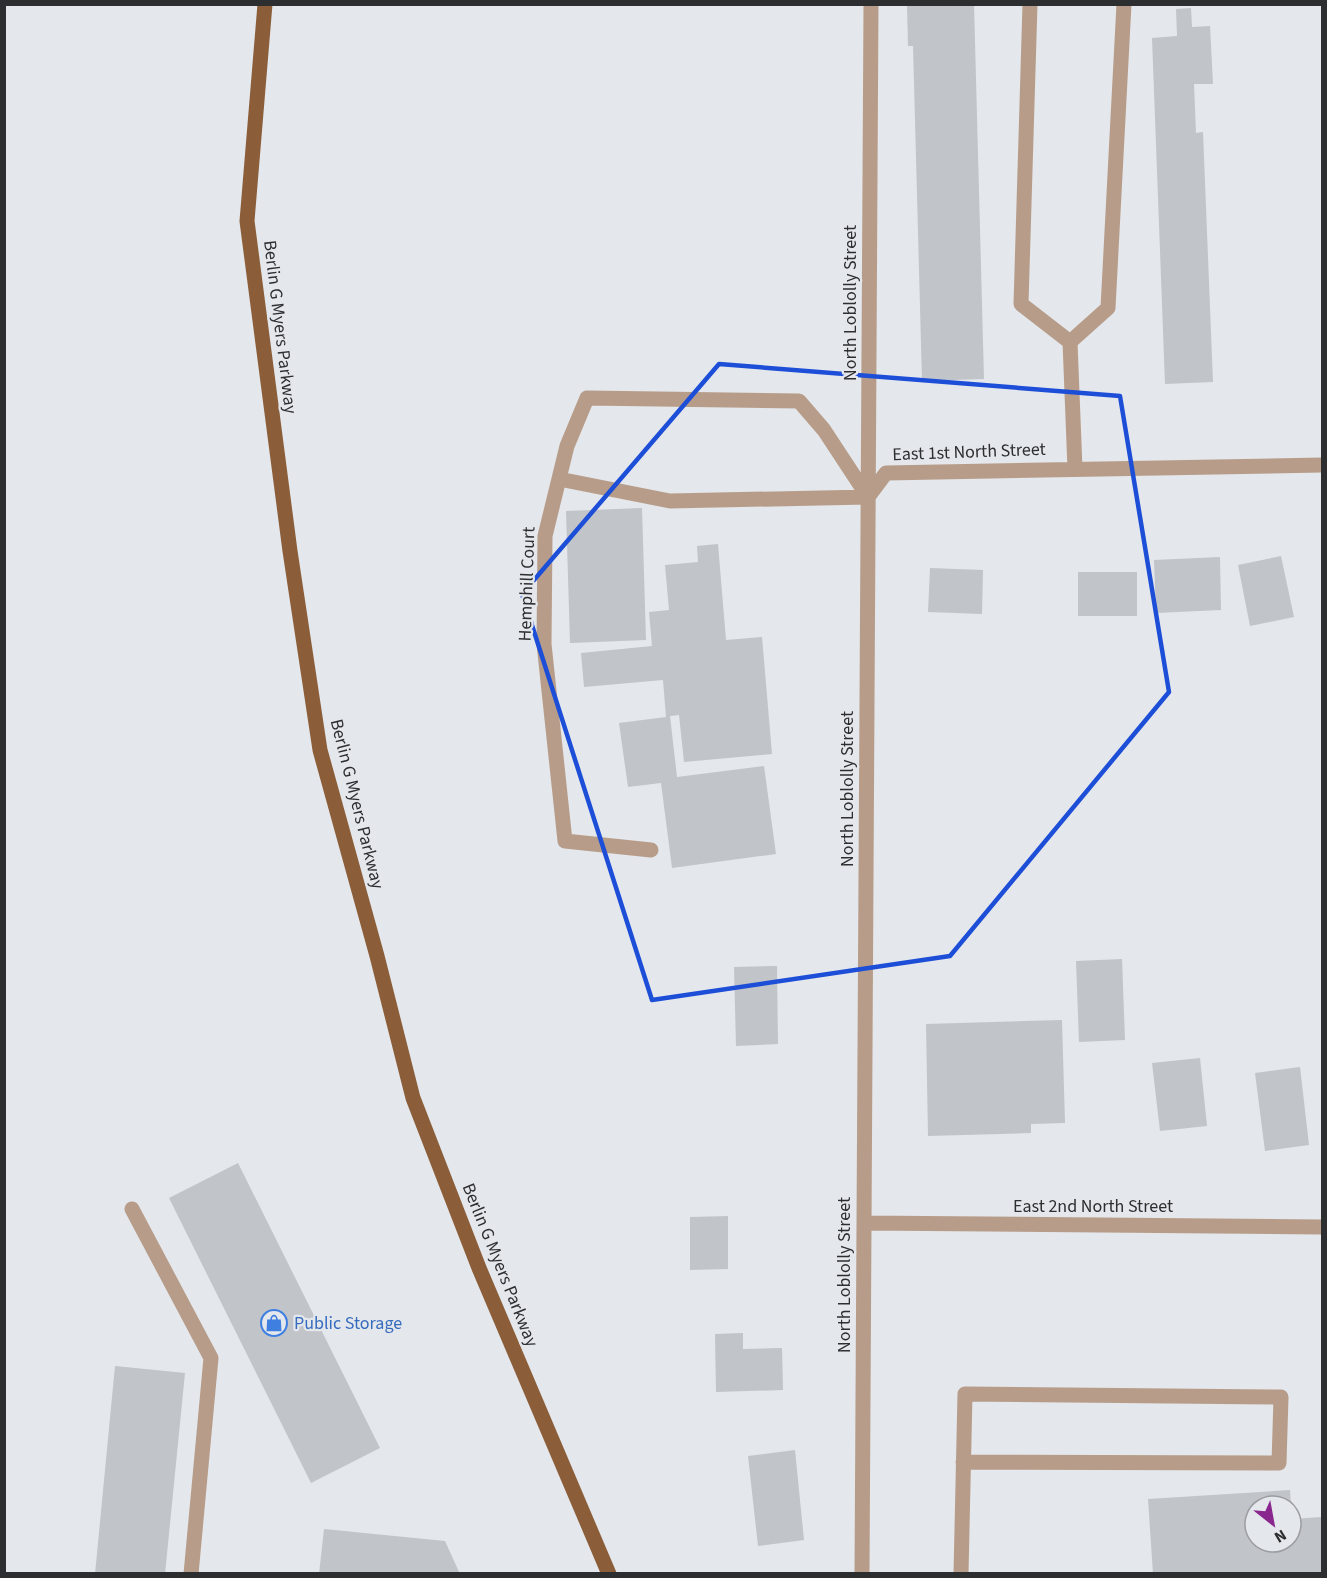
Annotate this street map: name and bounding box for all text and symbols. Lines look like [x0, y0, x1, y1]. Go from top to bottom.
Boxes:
street label: North Loblolly Street [838, 225, 863, 381]
street label: Berlin G Myers Parkway [257, 239, 303, 416]
street label: East 1st North Street [892, 437, 1046, 467]
street label: Hemphill Court [513, 526, 541, 642]
street label: North Loblolly Street [835, 711, 860, 867]
street label: Berlin G Myers Parkway [324, 716, 390, 892]
street label: Berlin G Myers Parkway [456, 1179, 544, 1351]
street label: East 2nd North Street [1013, 1194, 1173, 1219]
street label: North Loblolly Street [832, 1197, 857, 1353]
shop icon: Public Storage [259, 1308, 289, 1338]
place label: Public Storage [294, 1311, 402, 1336]
north arrow [1243, 1494, 1303, 1554]
text: N [1270, 1524, 1290, 1548]

